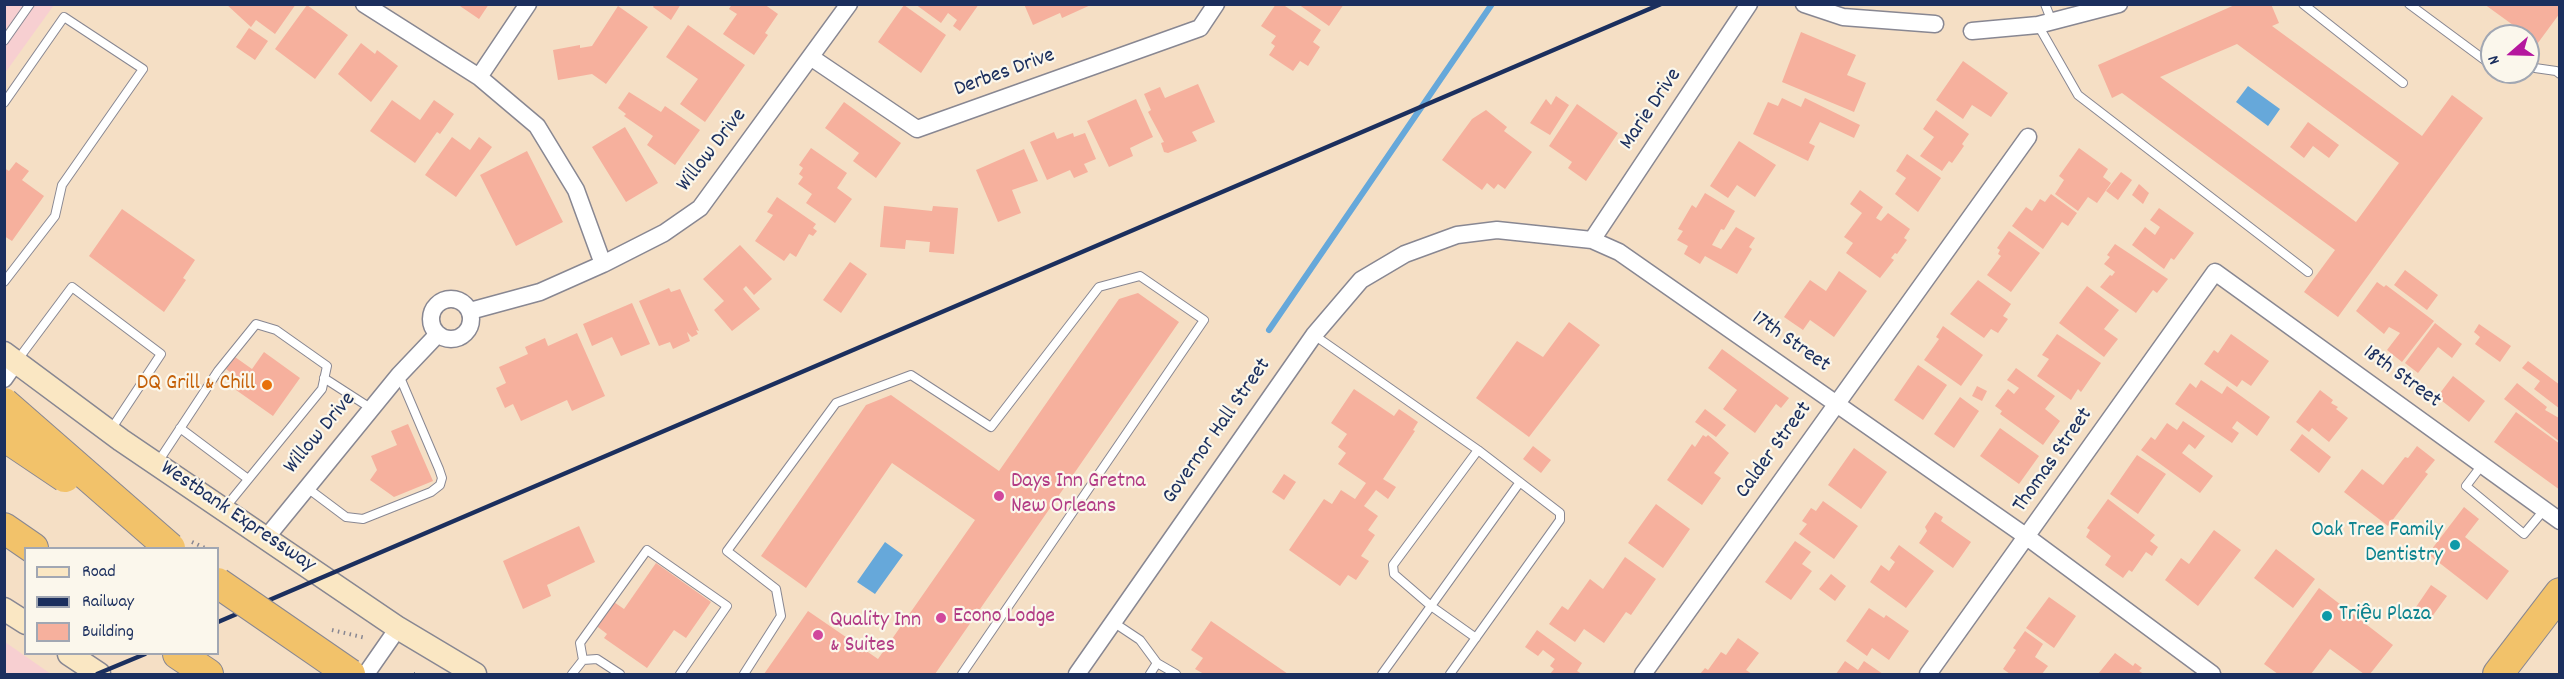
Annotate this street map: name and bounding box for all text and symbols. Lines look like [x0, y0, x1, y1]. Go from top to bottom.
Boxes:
north arrow [2480, 24, 2540, 84]
street label: Derbes Drive [951, 44, 1059, 104]
text: N [2482, 52, 2507, 67]
street label: Marie Drive [1615, 64, 1689, 156]
street label: Willow Drive [672, 104, 754, 198]
street label: 17th Street [1746, 306, 1834, 380]
street label: 18th Street [2357, 341, 2445, 415]
street label: Governor Hall Street [1158, 354, 1278, 510]
place label: DQ Grill & Chill [137, 372, 255, 398]
marker: DQ Grill & Chill [260, 378, 274, 392]
street label: Willow Drive [279, 388, 363, 480]
street label: Calder Street [1731, 397, 1819, 505]
street label: Thomas Street [2008, 404, 2100, 518]
street label: Westbank Expressway [154, 456, 320, 580]
place label: Days Inn Gretna New Orleans [1011, 470, 1146, 522]
marker: Days Inn Gretna New Orleans [992, 489, 1006, 503]
place label: Oak Tree Family Dentistry [2311, 519, 2443, 570]
marker: Oak Tree Family Dentistry [2448, 538, 2462, 552]
legend [24, 547, 219, 655]
text: Road [82, 560, 116, 585]
text: Railway [82, 590, 134, 615]
place label: Triệu Plaza [2339, 603, 2431, 629]
place label: Econo Lodge [953, 605, 1055, 631]
place label: Quality Inn & Suites [830, 609, 921, 660]
marker: Triệu Plaza [2320, 609, 2334, 623]
marker: Econo Lodge [934, 611, 948, 625]
text: Building [82, 620, 134, 645]
marker: Quality Inn & Suites [811, 628, 825, 642]

